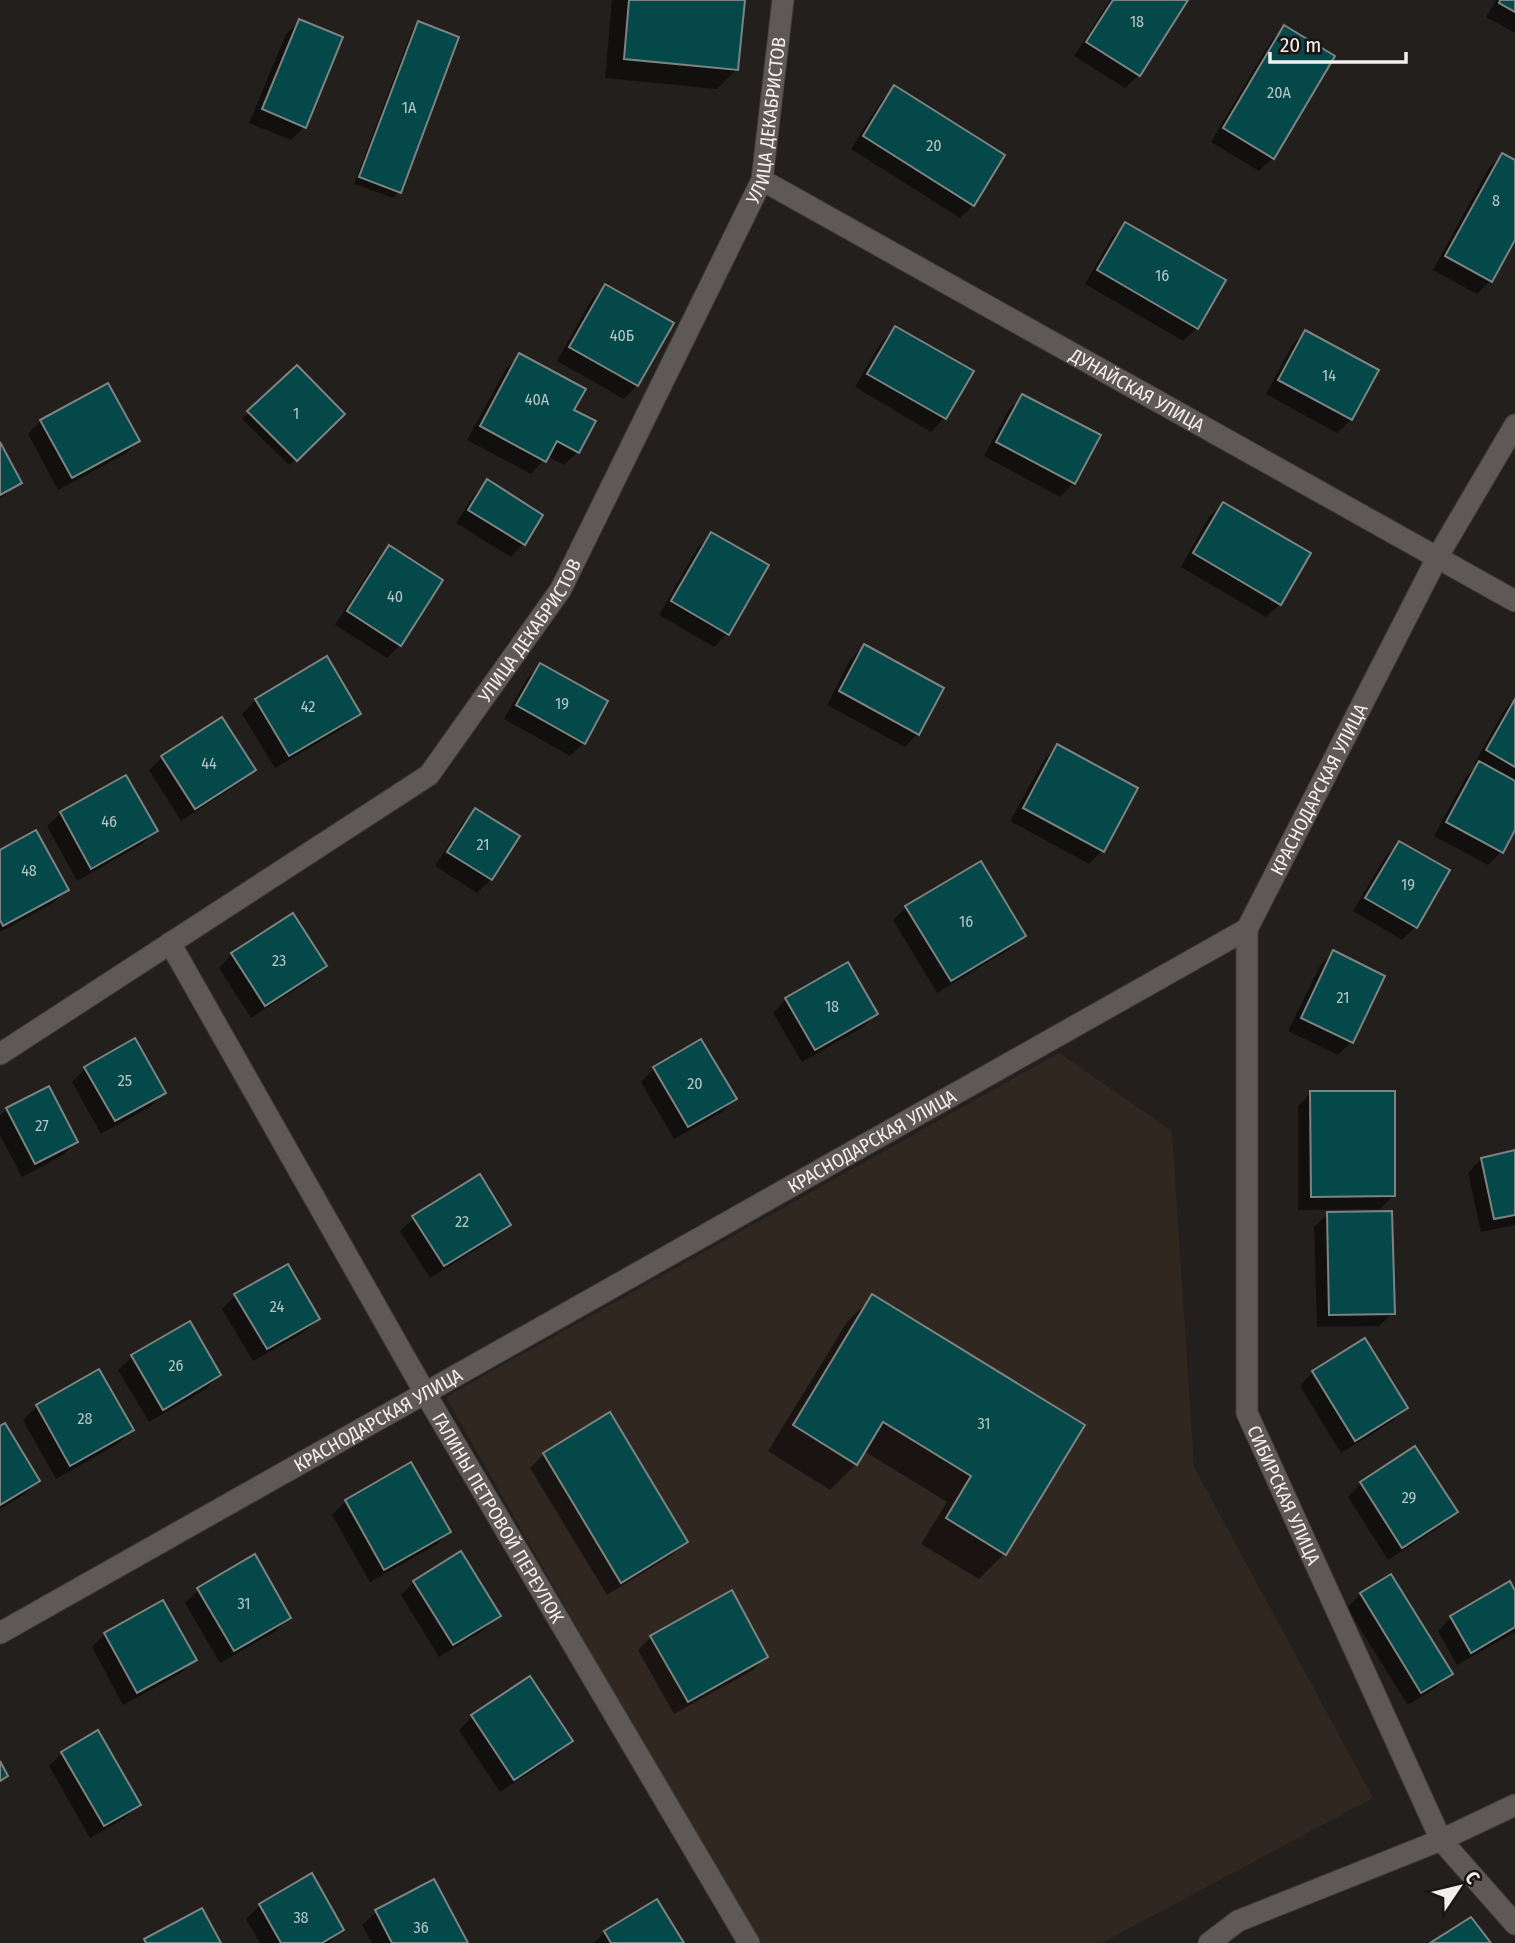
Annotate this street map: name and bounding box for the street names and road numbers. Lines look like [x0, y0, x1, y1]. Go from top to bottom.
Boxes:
street label: УЛИЦА ДЕКАБРИСТОВ [740, 36, 790, 208]
street label: ДУНАЙСКАЯ УЛИЦА [1065, 343, 1209, 437]
street label: УЛИЦА ДЕКАБРИСТОВ [472, 555, 586, 707]
street label: КРАСНОДАРСКАЯ УЛИЦА [1265, 699, 1372, 879]
street label: КРАСНОДАРСКАЯ УЛИЦА [783, 1084, 960, 1198]
street label: КРАСНОДАРСКАЯ УЛИЦА [290, 1363, 466, 1476]
street label: ГАЛИНЫ ПЕТРОВОЙ ПЕРЕУЛОК [428, 1408, 569, 1627]
street label: СИБИРСКАЯ УЛИЦА [1243, 1422, 1326, 1568]

